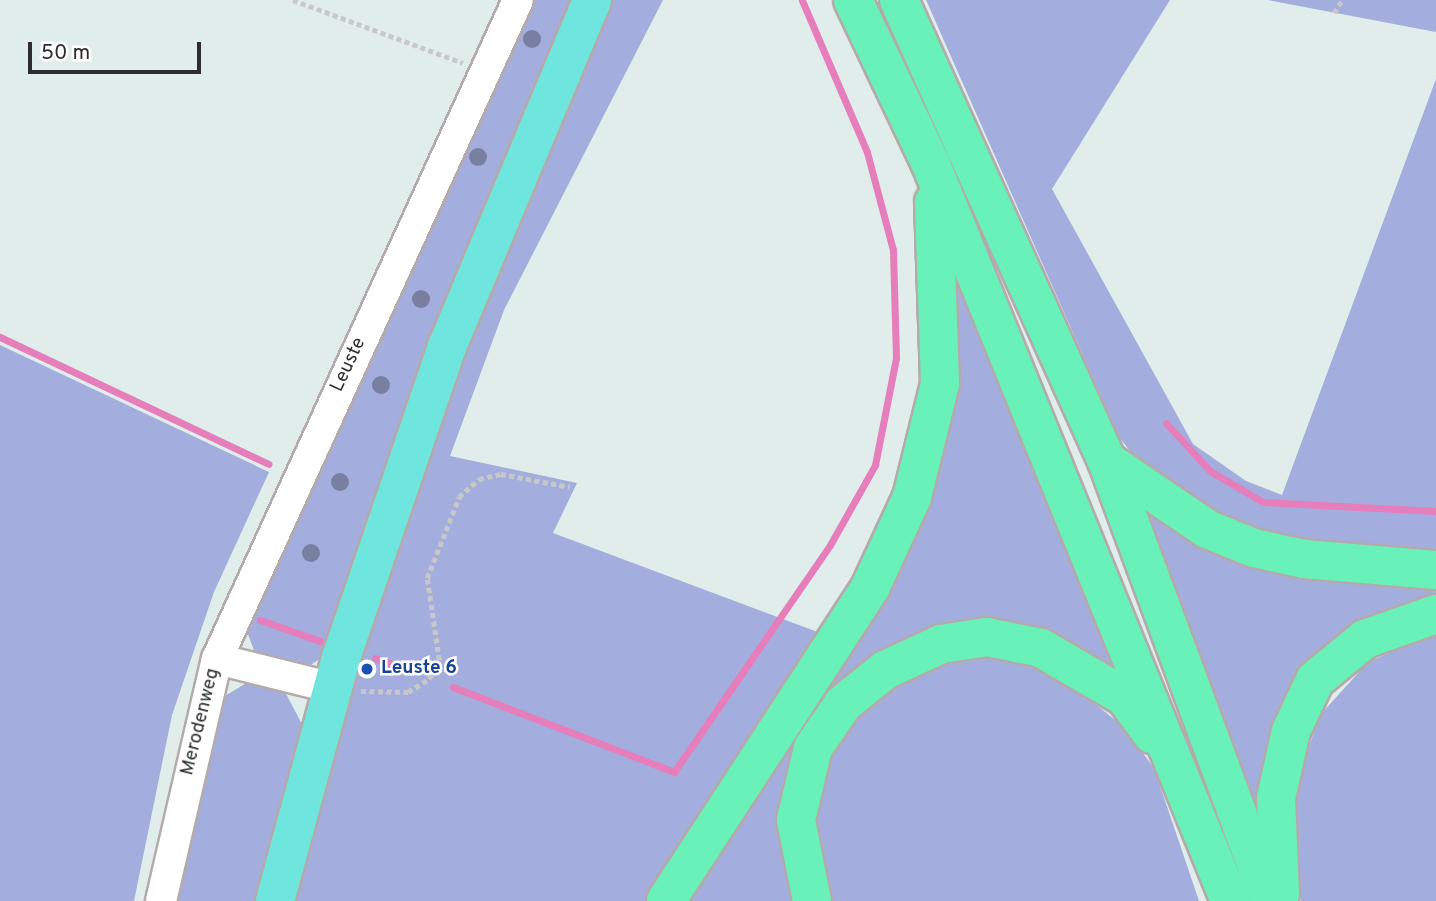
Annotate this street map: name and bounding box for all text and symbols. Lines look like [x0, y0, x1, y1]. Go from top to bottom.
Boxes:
scale bar [32, 28, 205, 72]
text: 50 m [41, 40, 90, 67]
street label: Leuste [327, 334, 371, 396]
place label: Leuste 6 [381, 658, 457, 680]
marker: Leuste 6 [359, 661, 375, 677]
street label: Merodenweg [177, 666, 225, 778]

